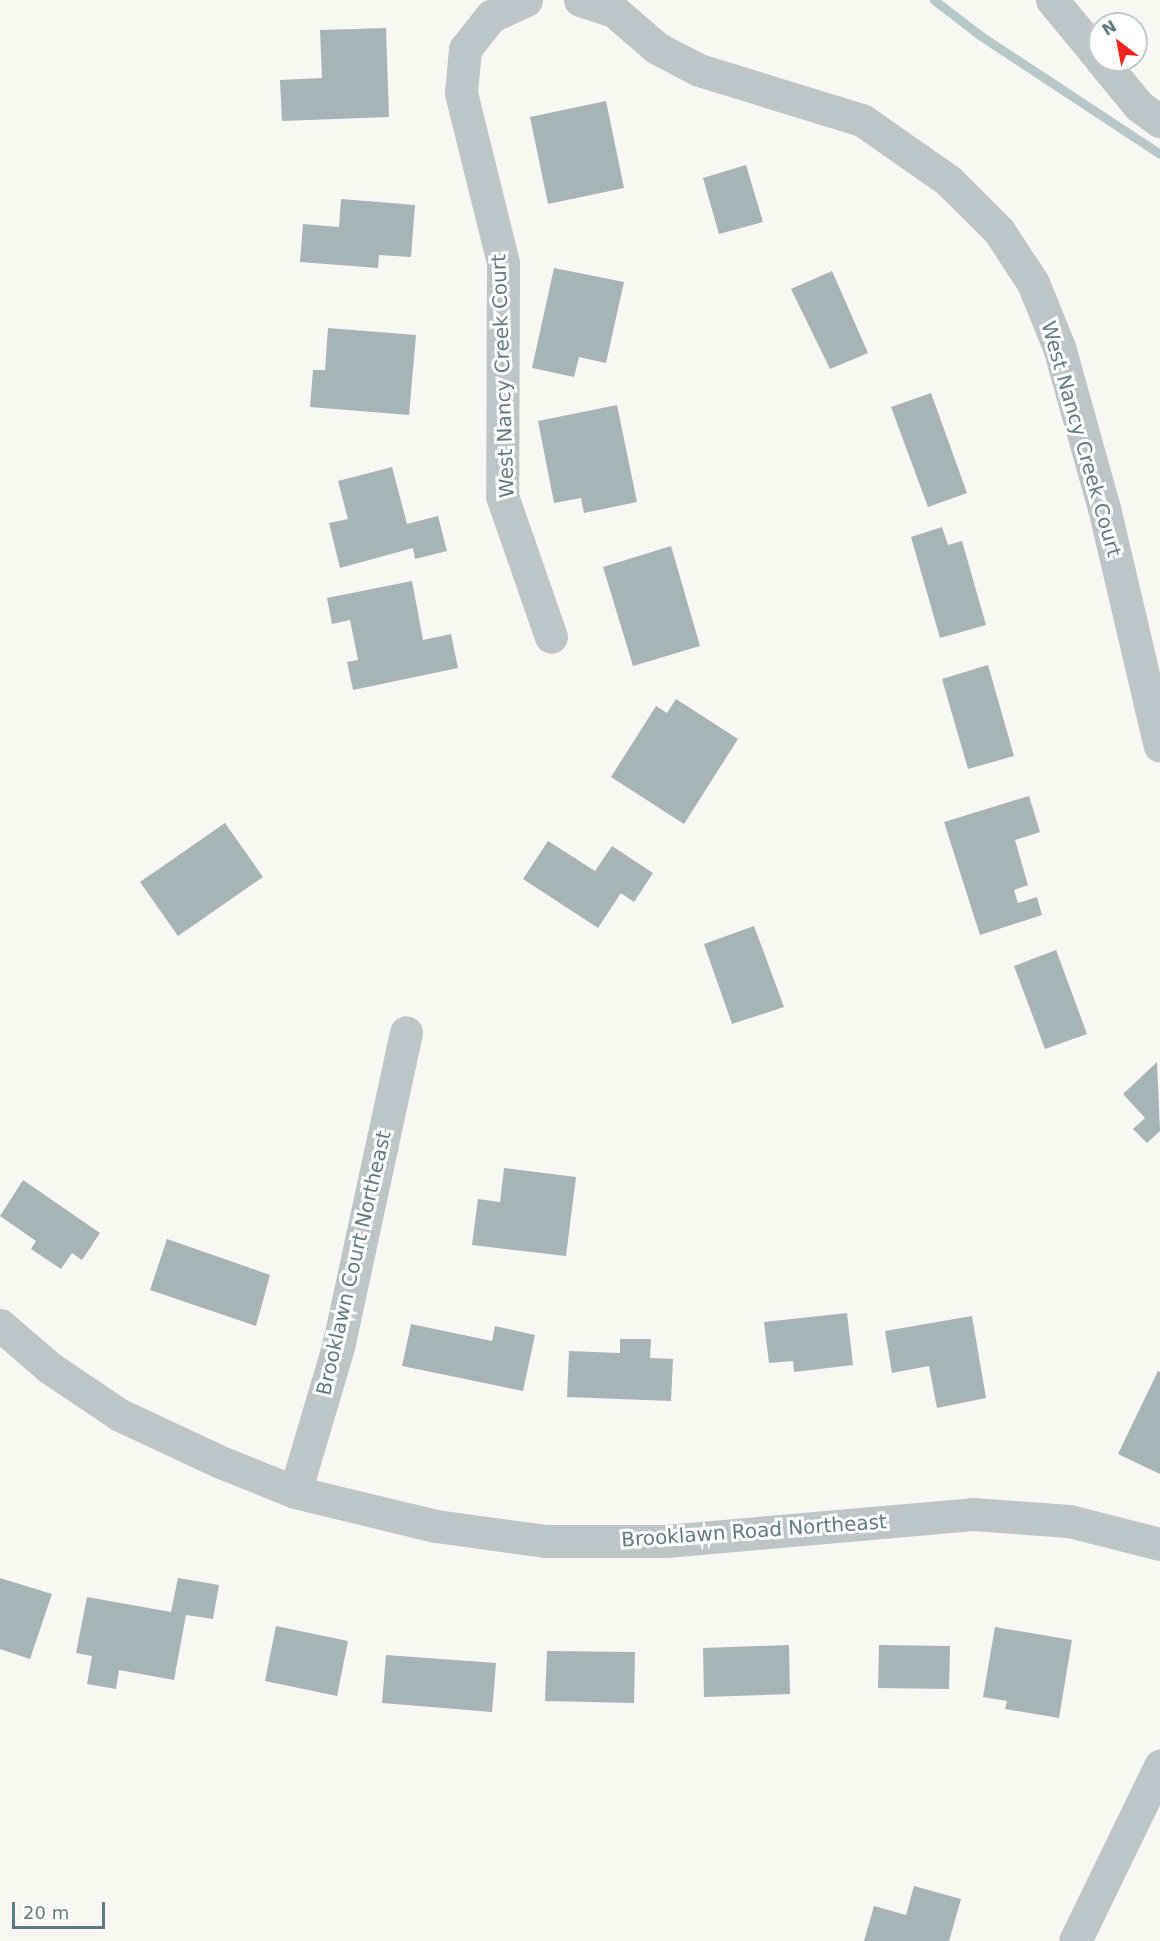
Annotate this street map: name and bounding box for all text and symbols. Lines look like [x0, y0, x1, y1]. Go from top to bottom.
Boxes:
north arrow [1088, 12, 1148, 72]
text: N [1099, 16, 1120, 40]
street label: West Nancy Creek Court [487, 254, 519, 498]
street label: West Nancy Creek Court [1036, 318, 1126, 560]
street label: Brooklawn Court Northeast [312, 1128, 396, 1398]
street label: Brooklawn Road Northeast [620, 1510, 888, 1552]
scale bar [15, 1890, 108, 1928]
text: 20 m [23, 1902, 69, 1923]

